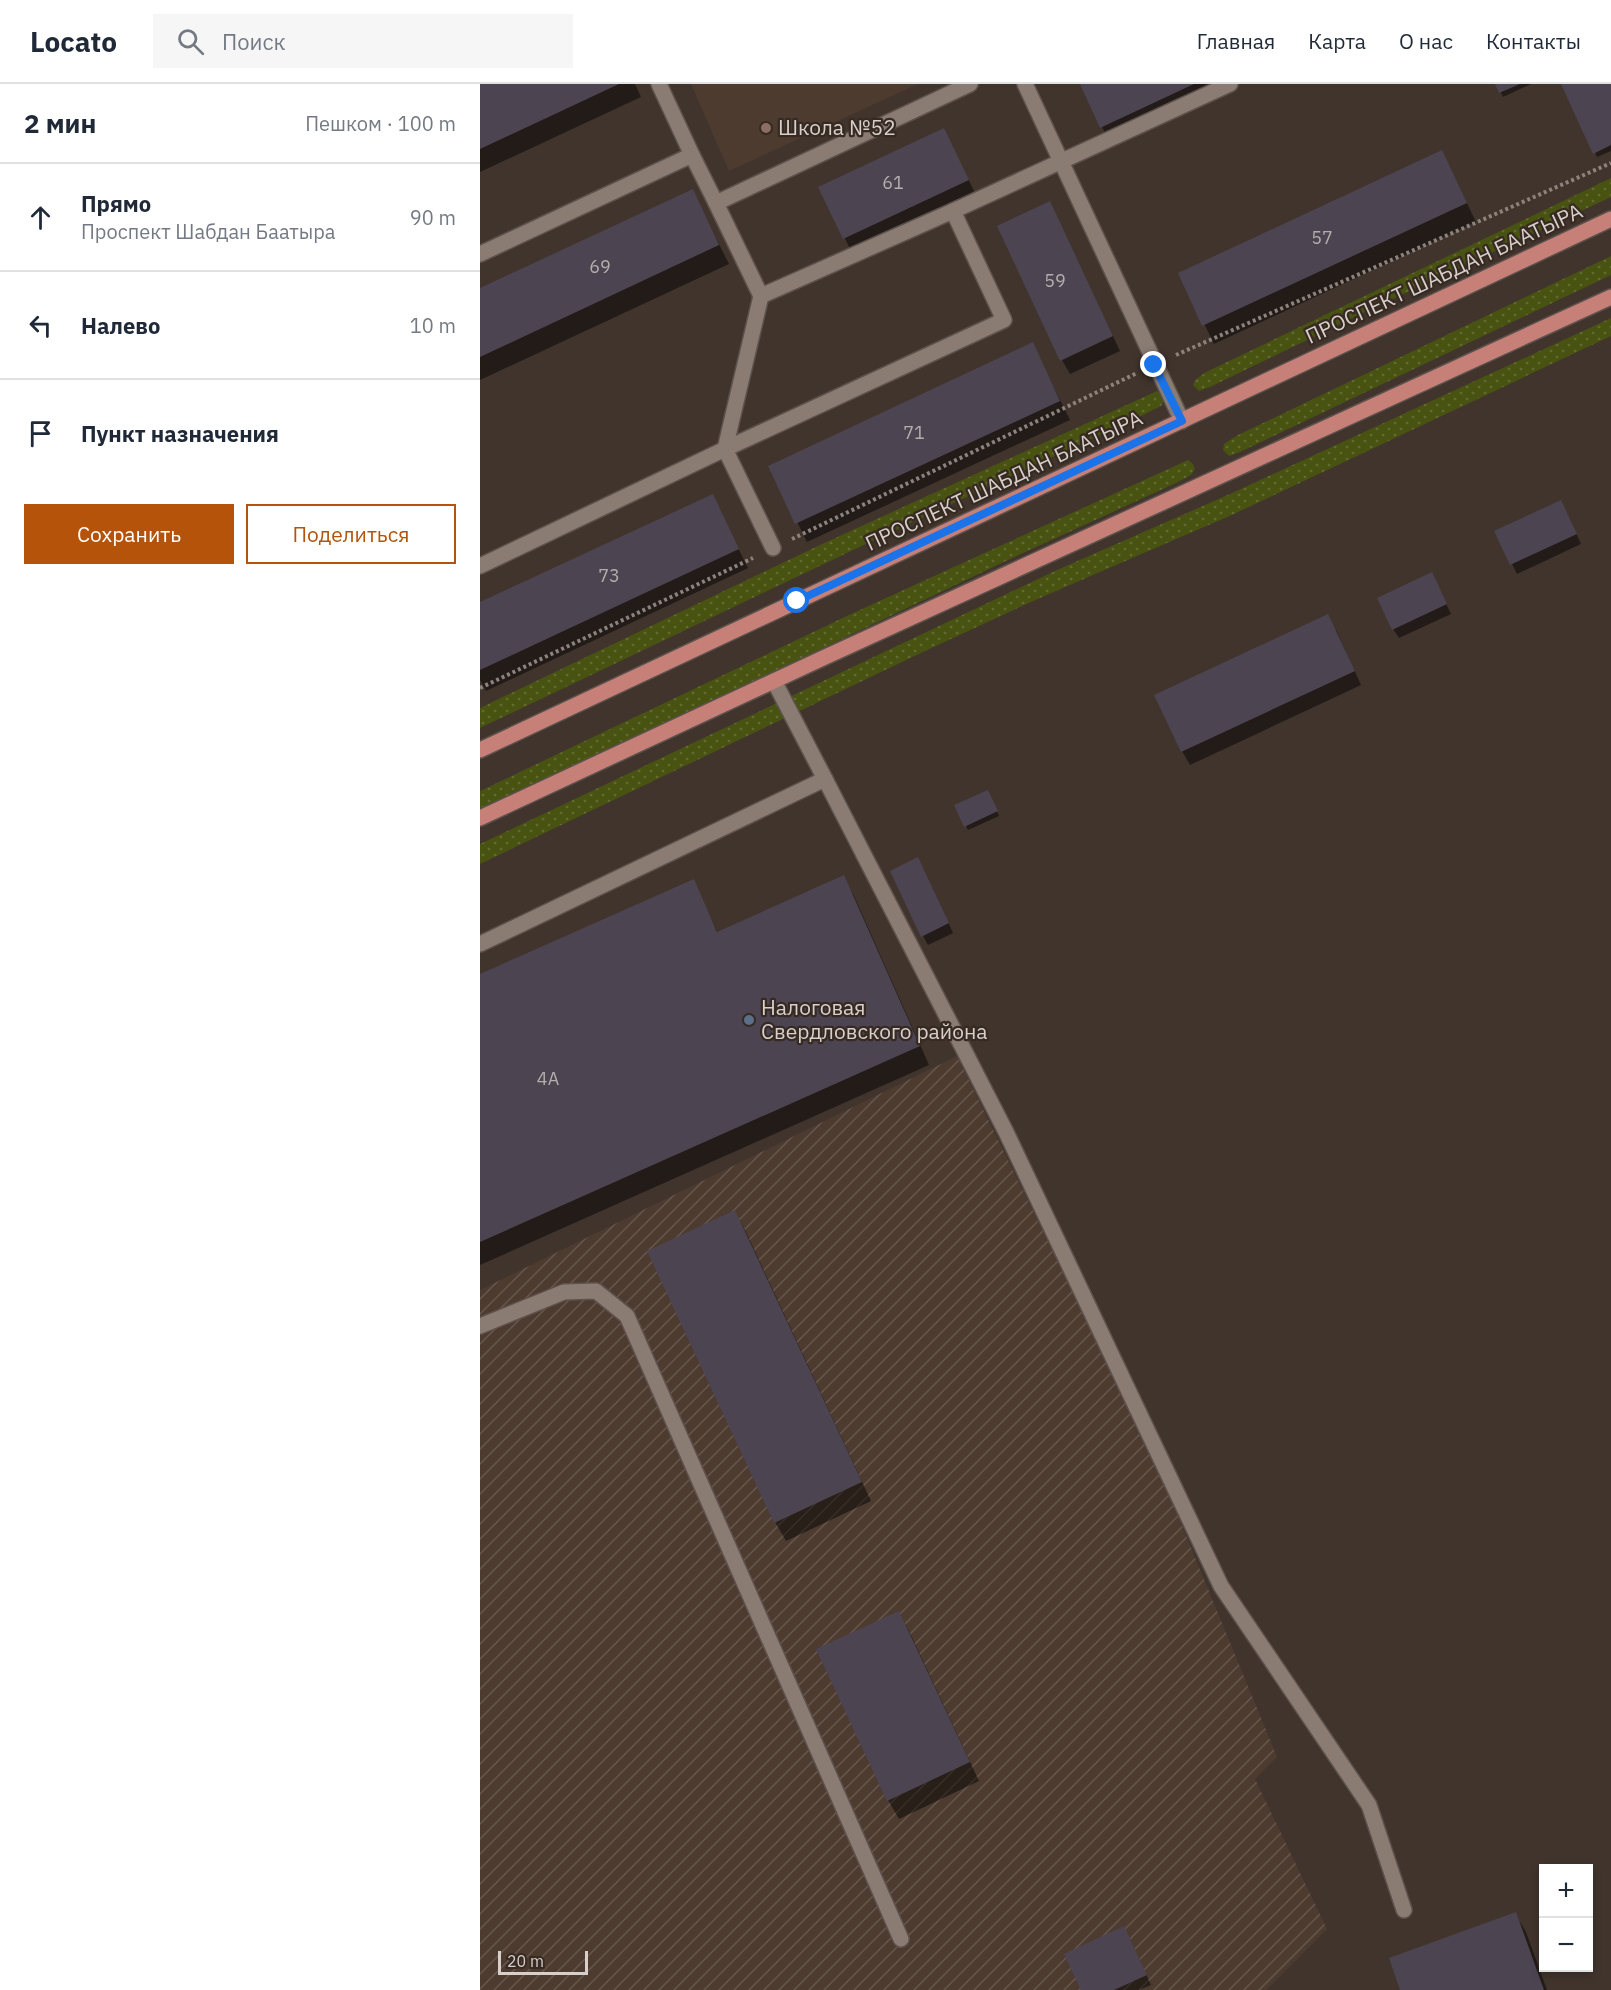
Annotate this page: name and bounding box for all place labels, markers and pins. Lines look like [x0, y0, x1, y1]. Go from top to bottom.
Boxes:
place label: Школа №52 [778, 113, 896, 141]
marker: Школа №52 [759, 121, 773, 135]
place label: Налоговая Свердловского района [761, 993, 987, 1045]
marker: Налоговая Свердловского района [742, 1013, 756, 1027]

